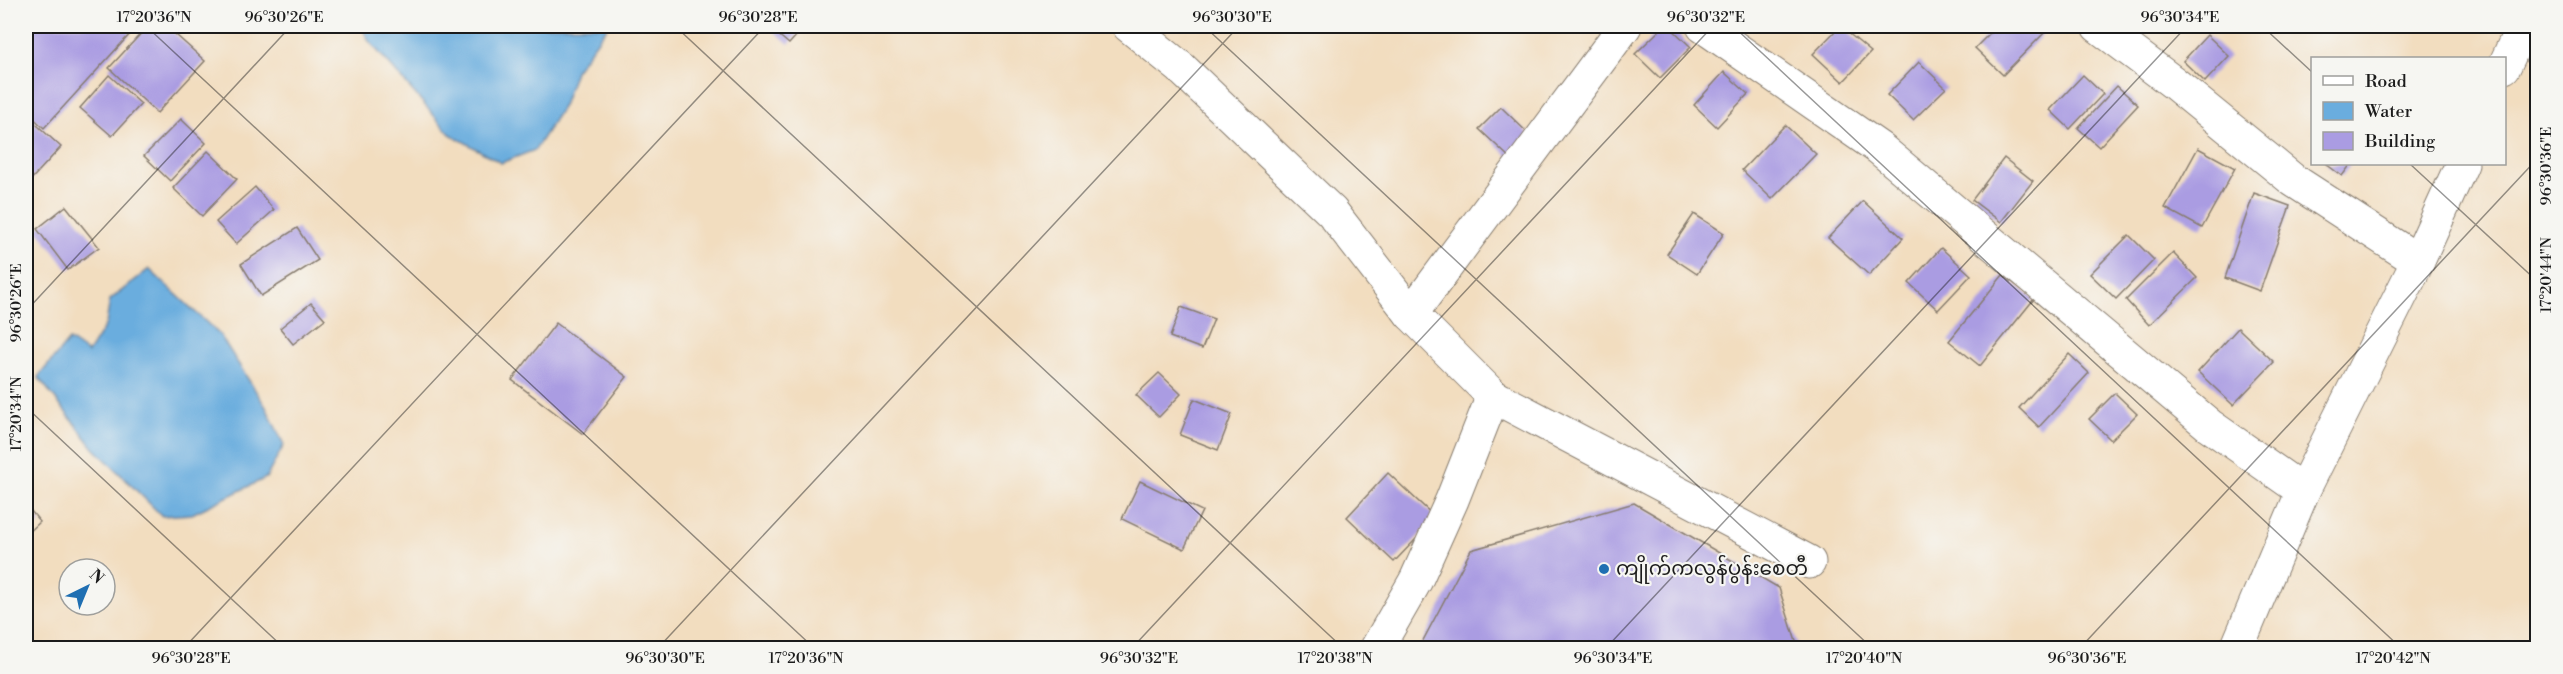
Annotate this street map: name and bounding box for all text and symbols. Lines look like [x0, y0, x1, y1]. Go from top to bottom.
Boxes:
text: 17°20'36"N [116, 8, 192, 27]
text: 96°30'26"E [244, 8, 324, 27]
text: 96°30'28"E [718, 8, 798, 27]
text: 96°30'30"E [1192, 8, 1272, 27]
text: 96°30'32"E [1667, 8, 1745, 27]
text: 96°30'34"E [2141, 8, 2219, 27]
legend [2311, 57, 2506, 165]
text: Road [2365, 70, 2408, 93]
text: Water [2364, 100, 2413, 123]
text: 96°30'36"E [2537, 127, 2556, 205]
text: Building [2364, 130, 2436, 153]
text: 17°20'44"N [2537, 237, 2556, 313]
text: 96°30'26"E [7, 263, 26, 343]
text: 17°20'34"N [7, 376, 26, 452]
place label: ကျိုက်ကလွန်ပွန်းစေတီ [1616, 554, 1808, 584]
north arrow [57, 557, 117, 617]
marker: ကျိုက်ကလွန်ပွန်းစေတီ [1597, 562, 1611, 576]
text: N [85, 565, 108, 589]
text: 96°30'28"E [151, 649, 231, 668]
text: 96°30'30"E [625, 649, 705, 668]
text: 17°20'36"N [768, 649, 844, 668]
text: 96°30'32"E [1100, 649, 1178, 668]
text: 17°20'38"N [1297, 649, 1373, 668]
text: 96°30'34"E [1574, 649, 1652, 668]
text: 17°20'40"N [1826, 649, 1902, 668]
text: 96°30'36"E [2048, 649, 2126, 668]
text: 17°20'42"N [2355, 649, 2431, 668]

